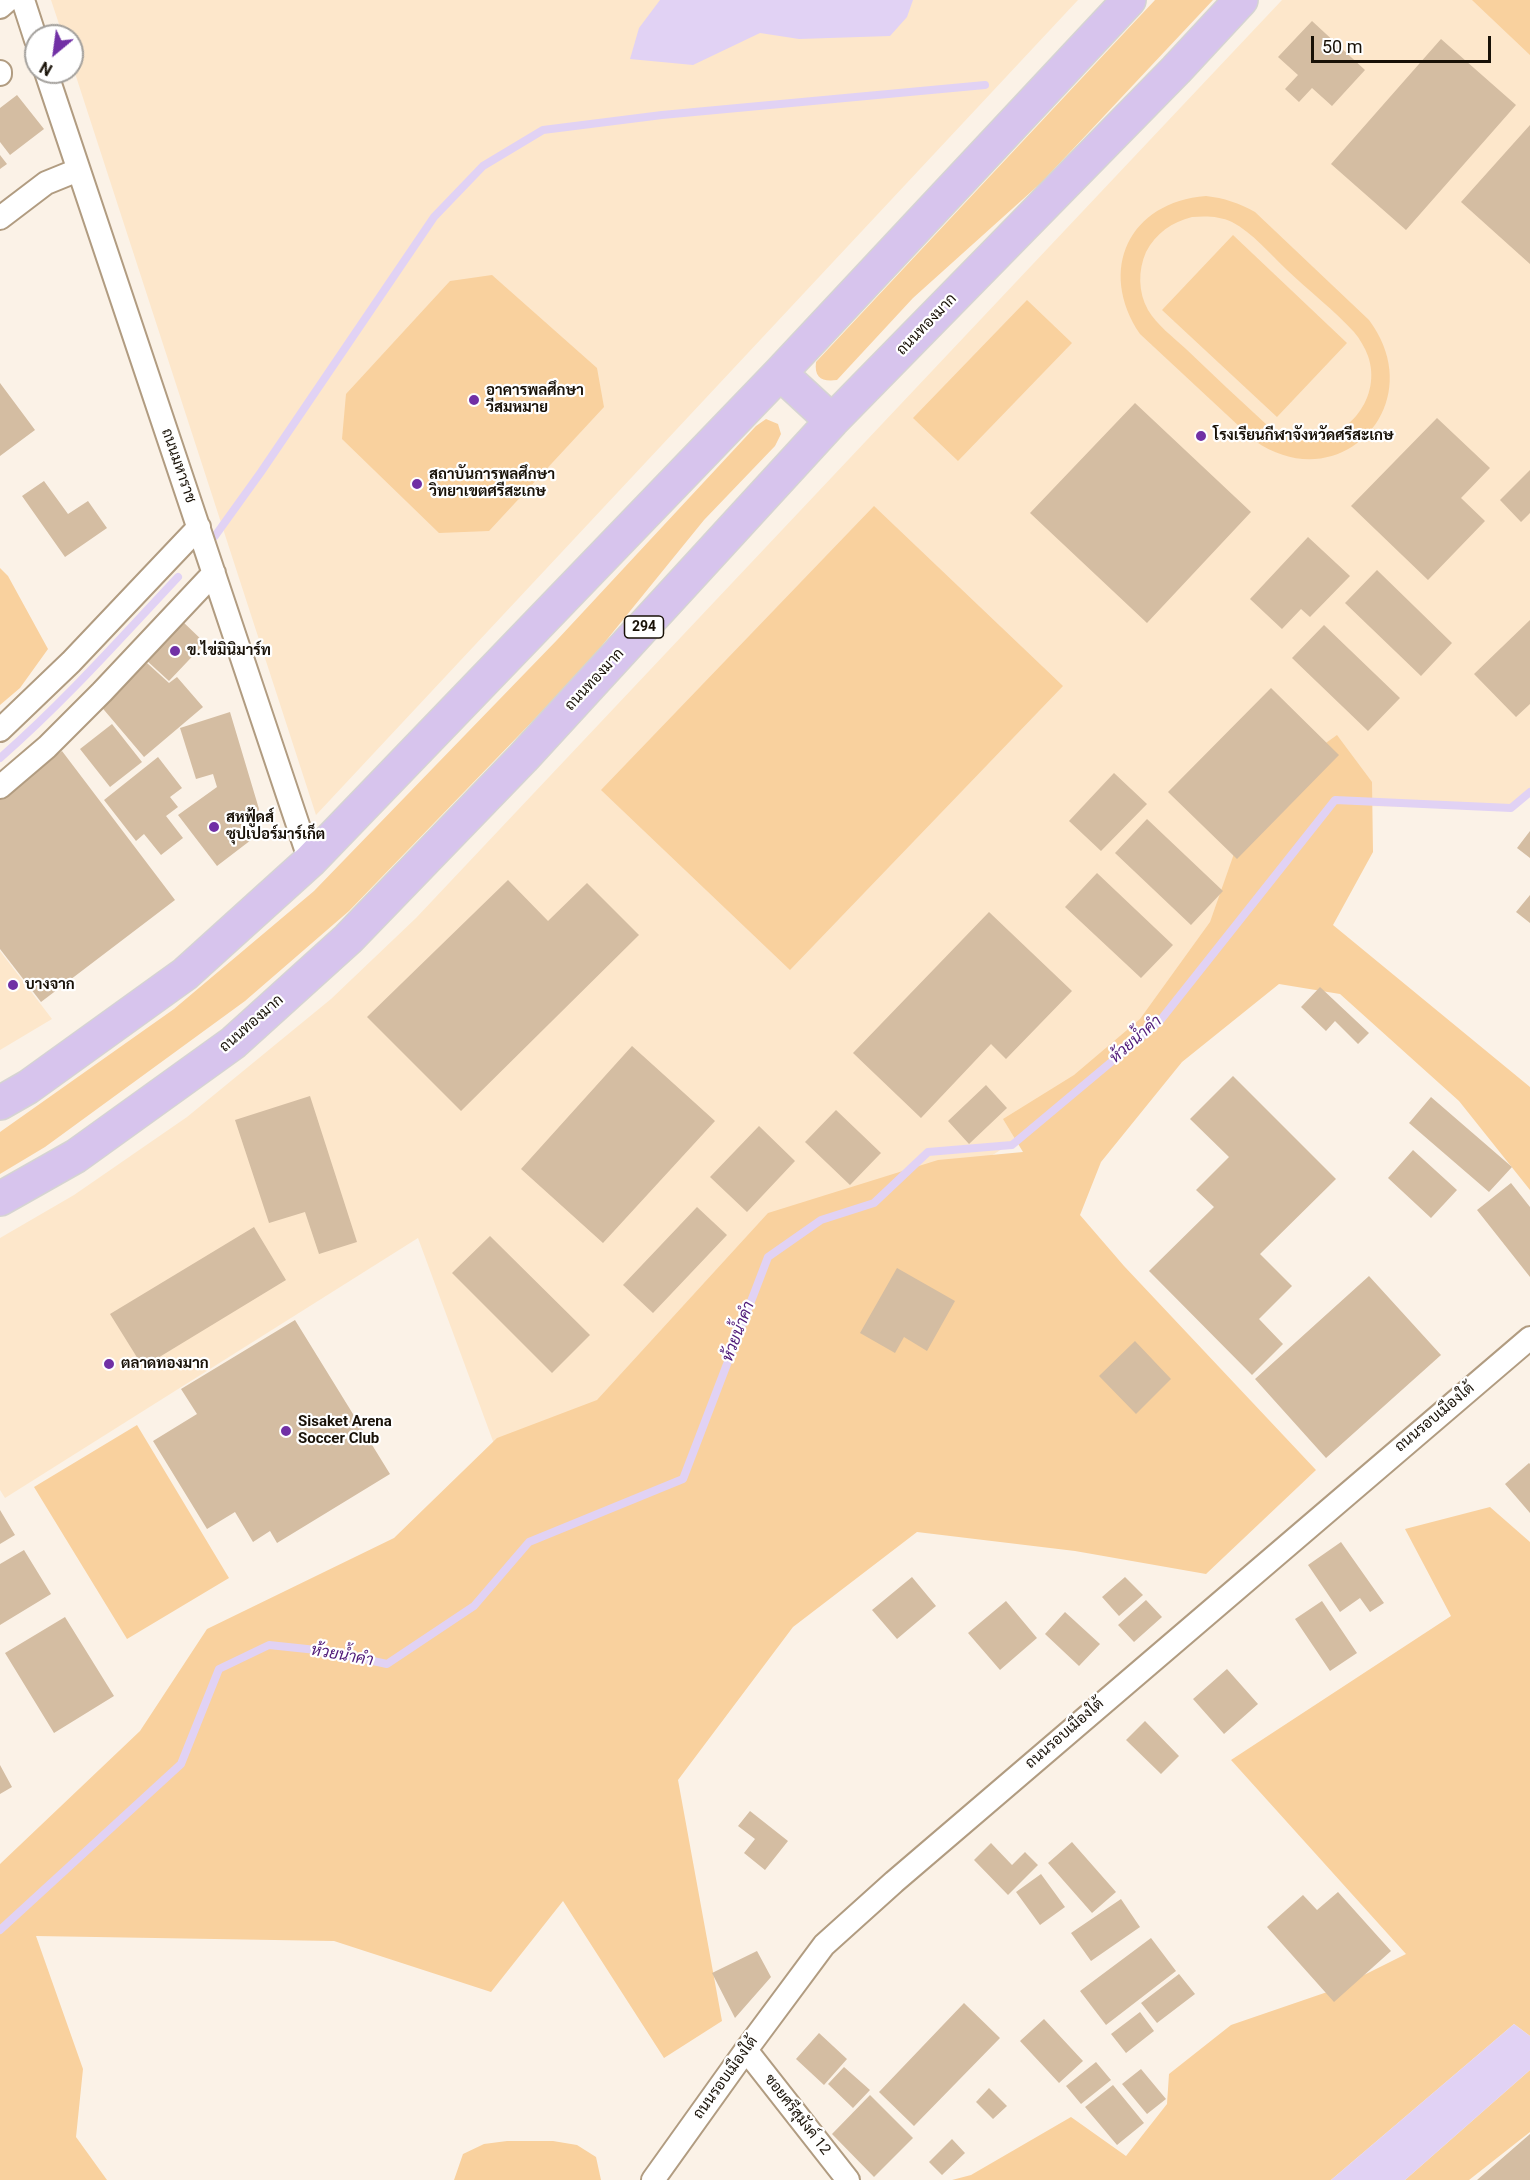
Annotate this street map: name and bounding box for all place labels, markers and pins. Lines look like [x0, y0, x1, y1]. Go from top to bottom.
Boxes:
place label: อาคารพลศึกษา วีสมหมาย [486, 382, 584, 417]
marker: อาคารพลศึกษา วีสมหมาย [467, 393, 481, 407]
place label: โรงเรียนกีฬาจังหวัดศรีสะเกษ [1213, 427, 1394, 445]
marker: โรงเรียนกีฬาจังหวัดศรีสะเกษ [1194, 429, 1208, 443]
place label: สถาบันการพลศึกษา วิทยาเขตศรีสะเกษ [429, 466, 555, 501]
marker: สถาบันการพลศึกษา วิทยาเขตศรีสะเกษ [410, 477, 424, 491]
place label: ข.ไข่มินิมาร์ท [187, 642, 271, 660]
marker: ข.ไข่มินิมาร์ท [168, 644, 182, 658]
place label: สหฟู้ดส์ ซุปเปอร์มาร์เก็ต [226, 809, 325, 844]
marker: สหฟู้ดส์ ซุปเปอร์มาร์เก็ต [207, 820, 221, 834]
place label: บางจาก [25, 976, 75, 994]
marker: บางจาก [6, 978, 20, 992]
place label: ตลาดทองมาก [121, 1355, 209, 1373]
marker: ตลาดทองมาก [102, 1357, 116, 1371]
place label: Sisaket Arena Soccer Club [298, 1413, 392, 1448]
marker: Sisaket Arena Soccer Club [279, 1424, 293, 1438]

